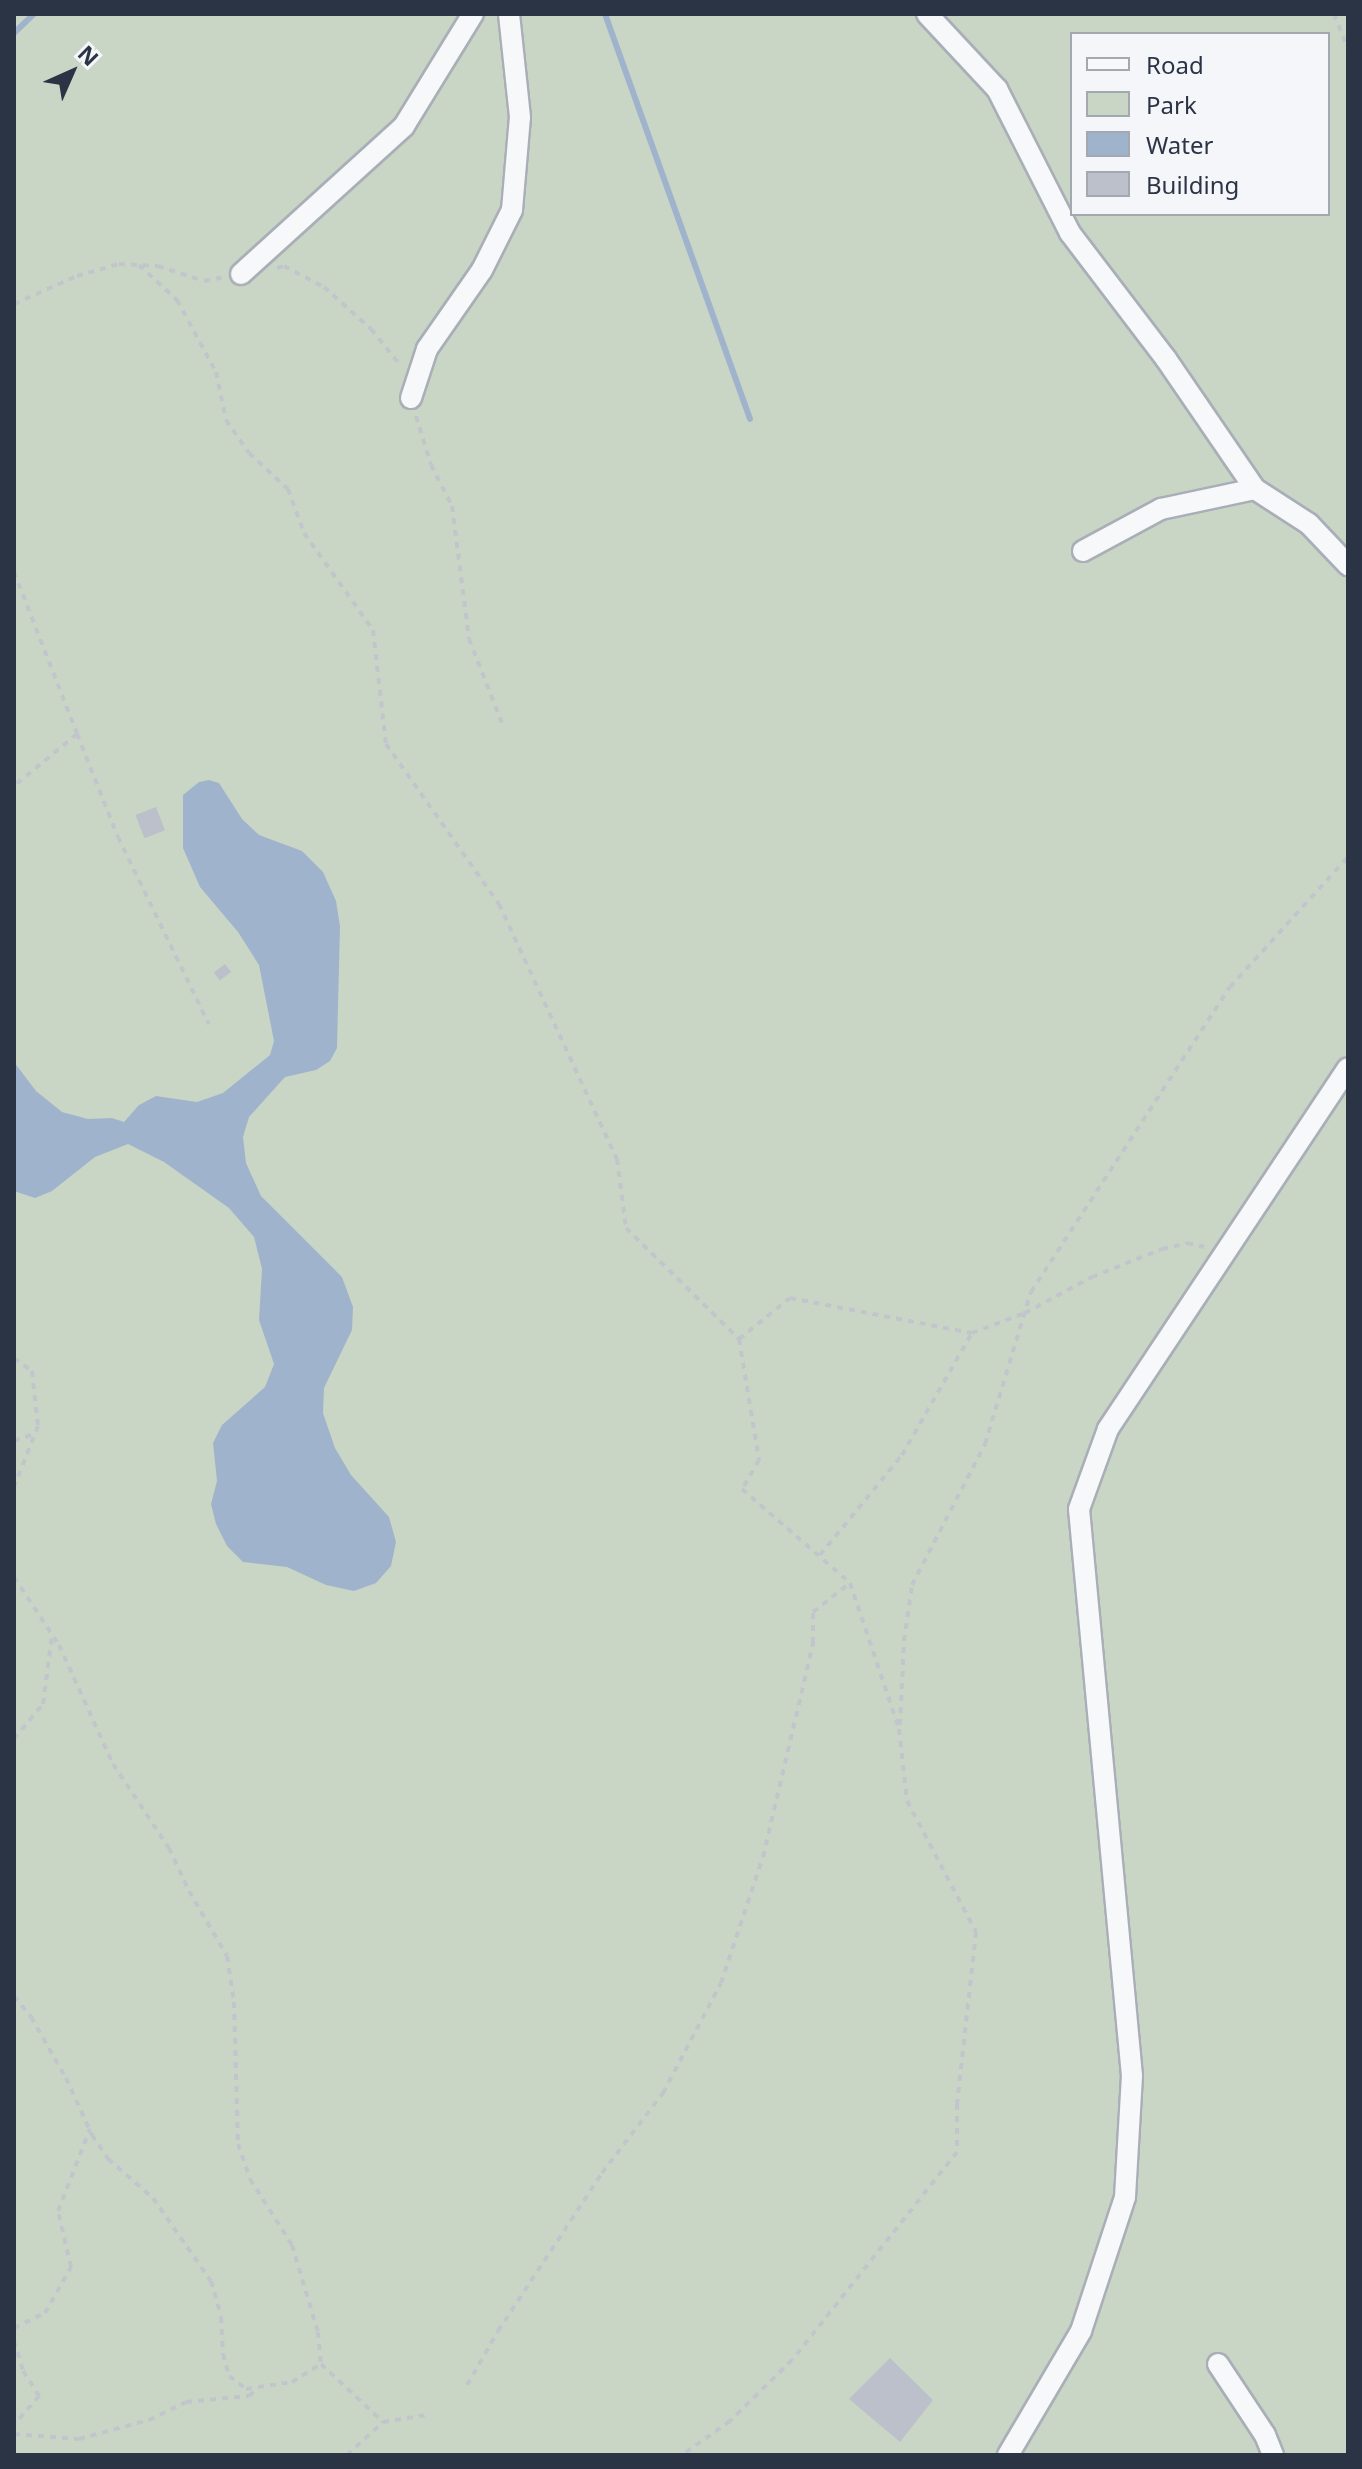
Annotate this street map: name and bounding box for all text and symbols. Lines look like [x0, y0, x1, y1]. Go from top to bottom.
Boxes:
north arrow [32, 32, 112, 112]
legend [1070, 32, 1330, 216]
text: N [72, 38, 106, 72]
text: Road [1146, 48, 1204, 81]
text: Park [1146, 88, 1197, 121]
text: Water [1146, 128, 1213, 161]
text: Building [1146, 168, 1239, 201]

